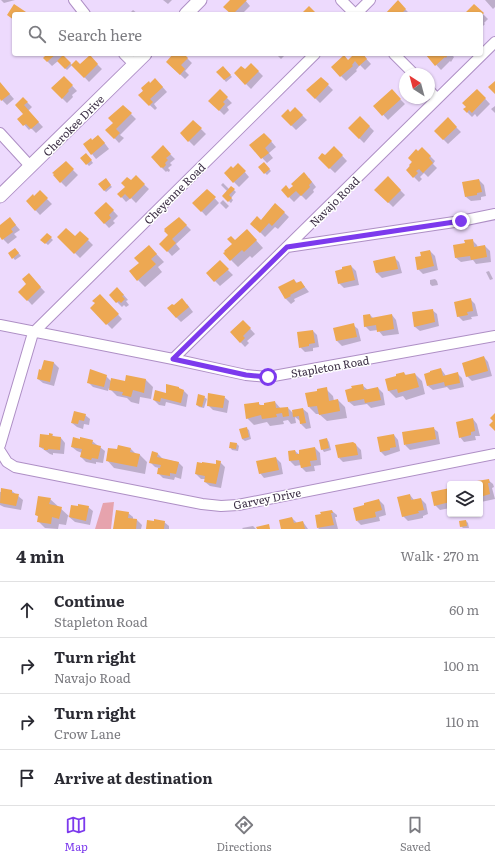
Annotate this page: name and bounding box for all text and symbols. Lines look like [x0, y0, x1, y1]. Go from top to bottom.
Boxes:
search box [12, 12, 483, 56]
icon: search [26, 23, 48, 45]
text: Search here [58, 23, 142, 46]
north arrow [399, 68, 435, 104]
street label: Cherokee Drive [39, 91, 107, 159]
street label: Cheyenne Road [140, 159, 208, 227]
street label: Navajo Road [305, 172, 363, 230]
route end [452, 212, 470, 230]
street label: Stapleton Road [290, 351, 371, 381]
route start [259, 368, 277, 386]
map controls [447, 481, 483, 517]
button: layers [447, 481, 483, 517]
street label: Garvey Drive [232, 484, 302, 512]
text: 4 min [16, 543, 65, 568]
text: Walk · 270 m [400, 546, 479, 565]
text: Continue [54, 589, 124, 612]
icon: ahead [16, 599, 38, 621]
text: 60 m [449, 600, 479, 619]
text: Stapleton Road [54, 612, 148, 631]
text: Turn right [54, 645, 136, 668]
icon: right [16, 655, 38, 677]
text: 100 m [443, 656, 479, 675]
text: Navajo Road [54, 668, 131, 687]
text: Turn right [54, 701, 136, 724]
icon: right [16, 711, 38, 733]
text: 110 m [446, 712, 479, 731]
text: Crow Lane [54, 724, 121, 743]
text: Arrive at destination [54, 766, 213, 789]
icon: arrive [16, 767, 38, 789]
tab: Map [64, 814, 88, 854]
tab: Directions [216, 814, 271, 854]
tab: Saved [400, 814, 431, 854]

